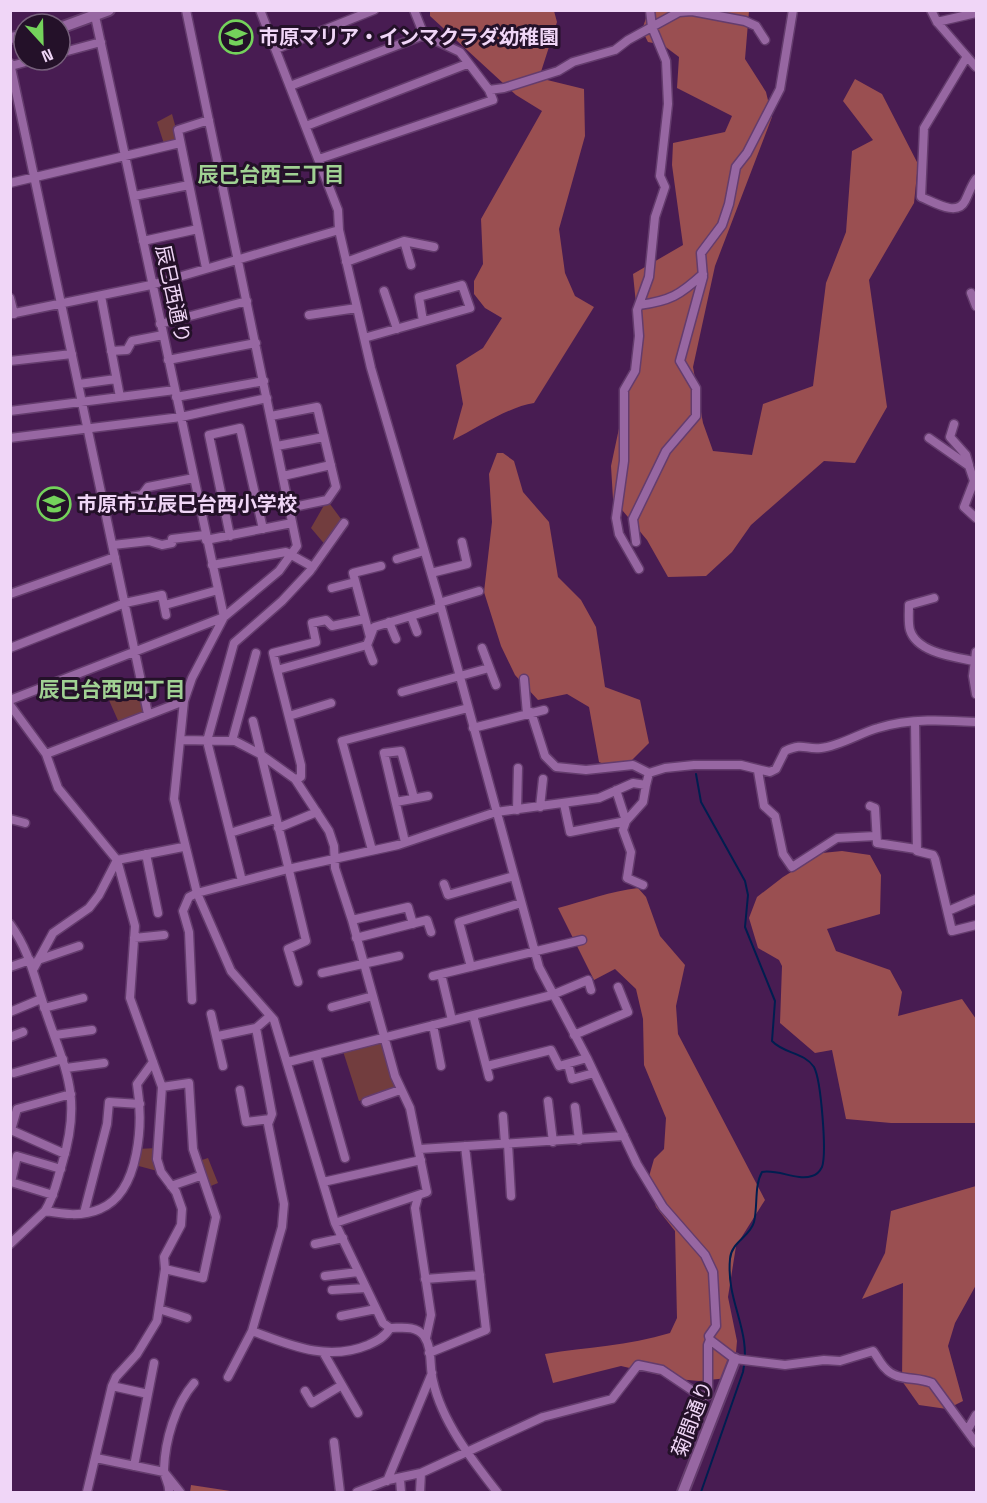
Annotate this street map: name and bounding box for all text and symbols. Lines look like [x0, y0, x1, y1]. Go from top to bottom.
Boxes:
north arrow [12, 12, 72, 72]
school or university icon: 市原マリア・インマクラダ幼稚園 [218, 19, 254, 55]
place label: 市原マリア・インマクラダ幼稚園 [259, 24, 559, 50]
text: N [39, 44, 56, 67]
district label: 辰巳台西三丁目 [198, 161, 345, 188]
street label: 辰巳西通り [150, 242, 196, 346]
school or university icon: 市原市立辰巳台西小学校 [36, 486, 72, 522]
place label: 市原市立辰巳台西小学校 [77, 491, 297, 517]
district label: 辰巳台西四丁目 [39, 676, 186, 703]
street label: 菊間通り [666, 1377, 718, 1461]

